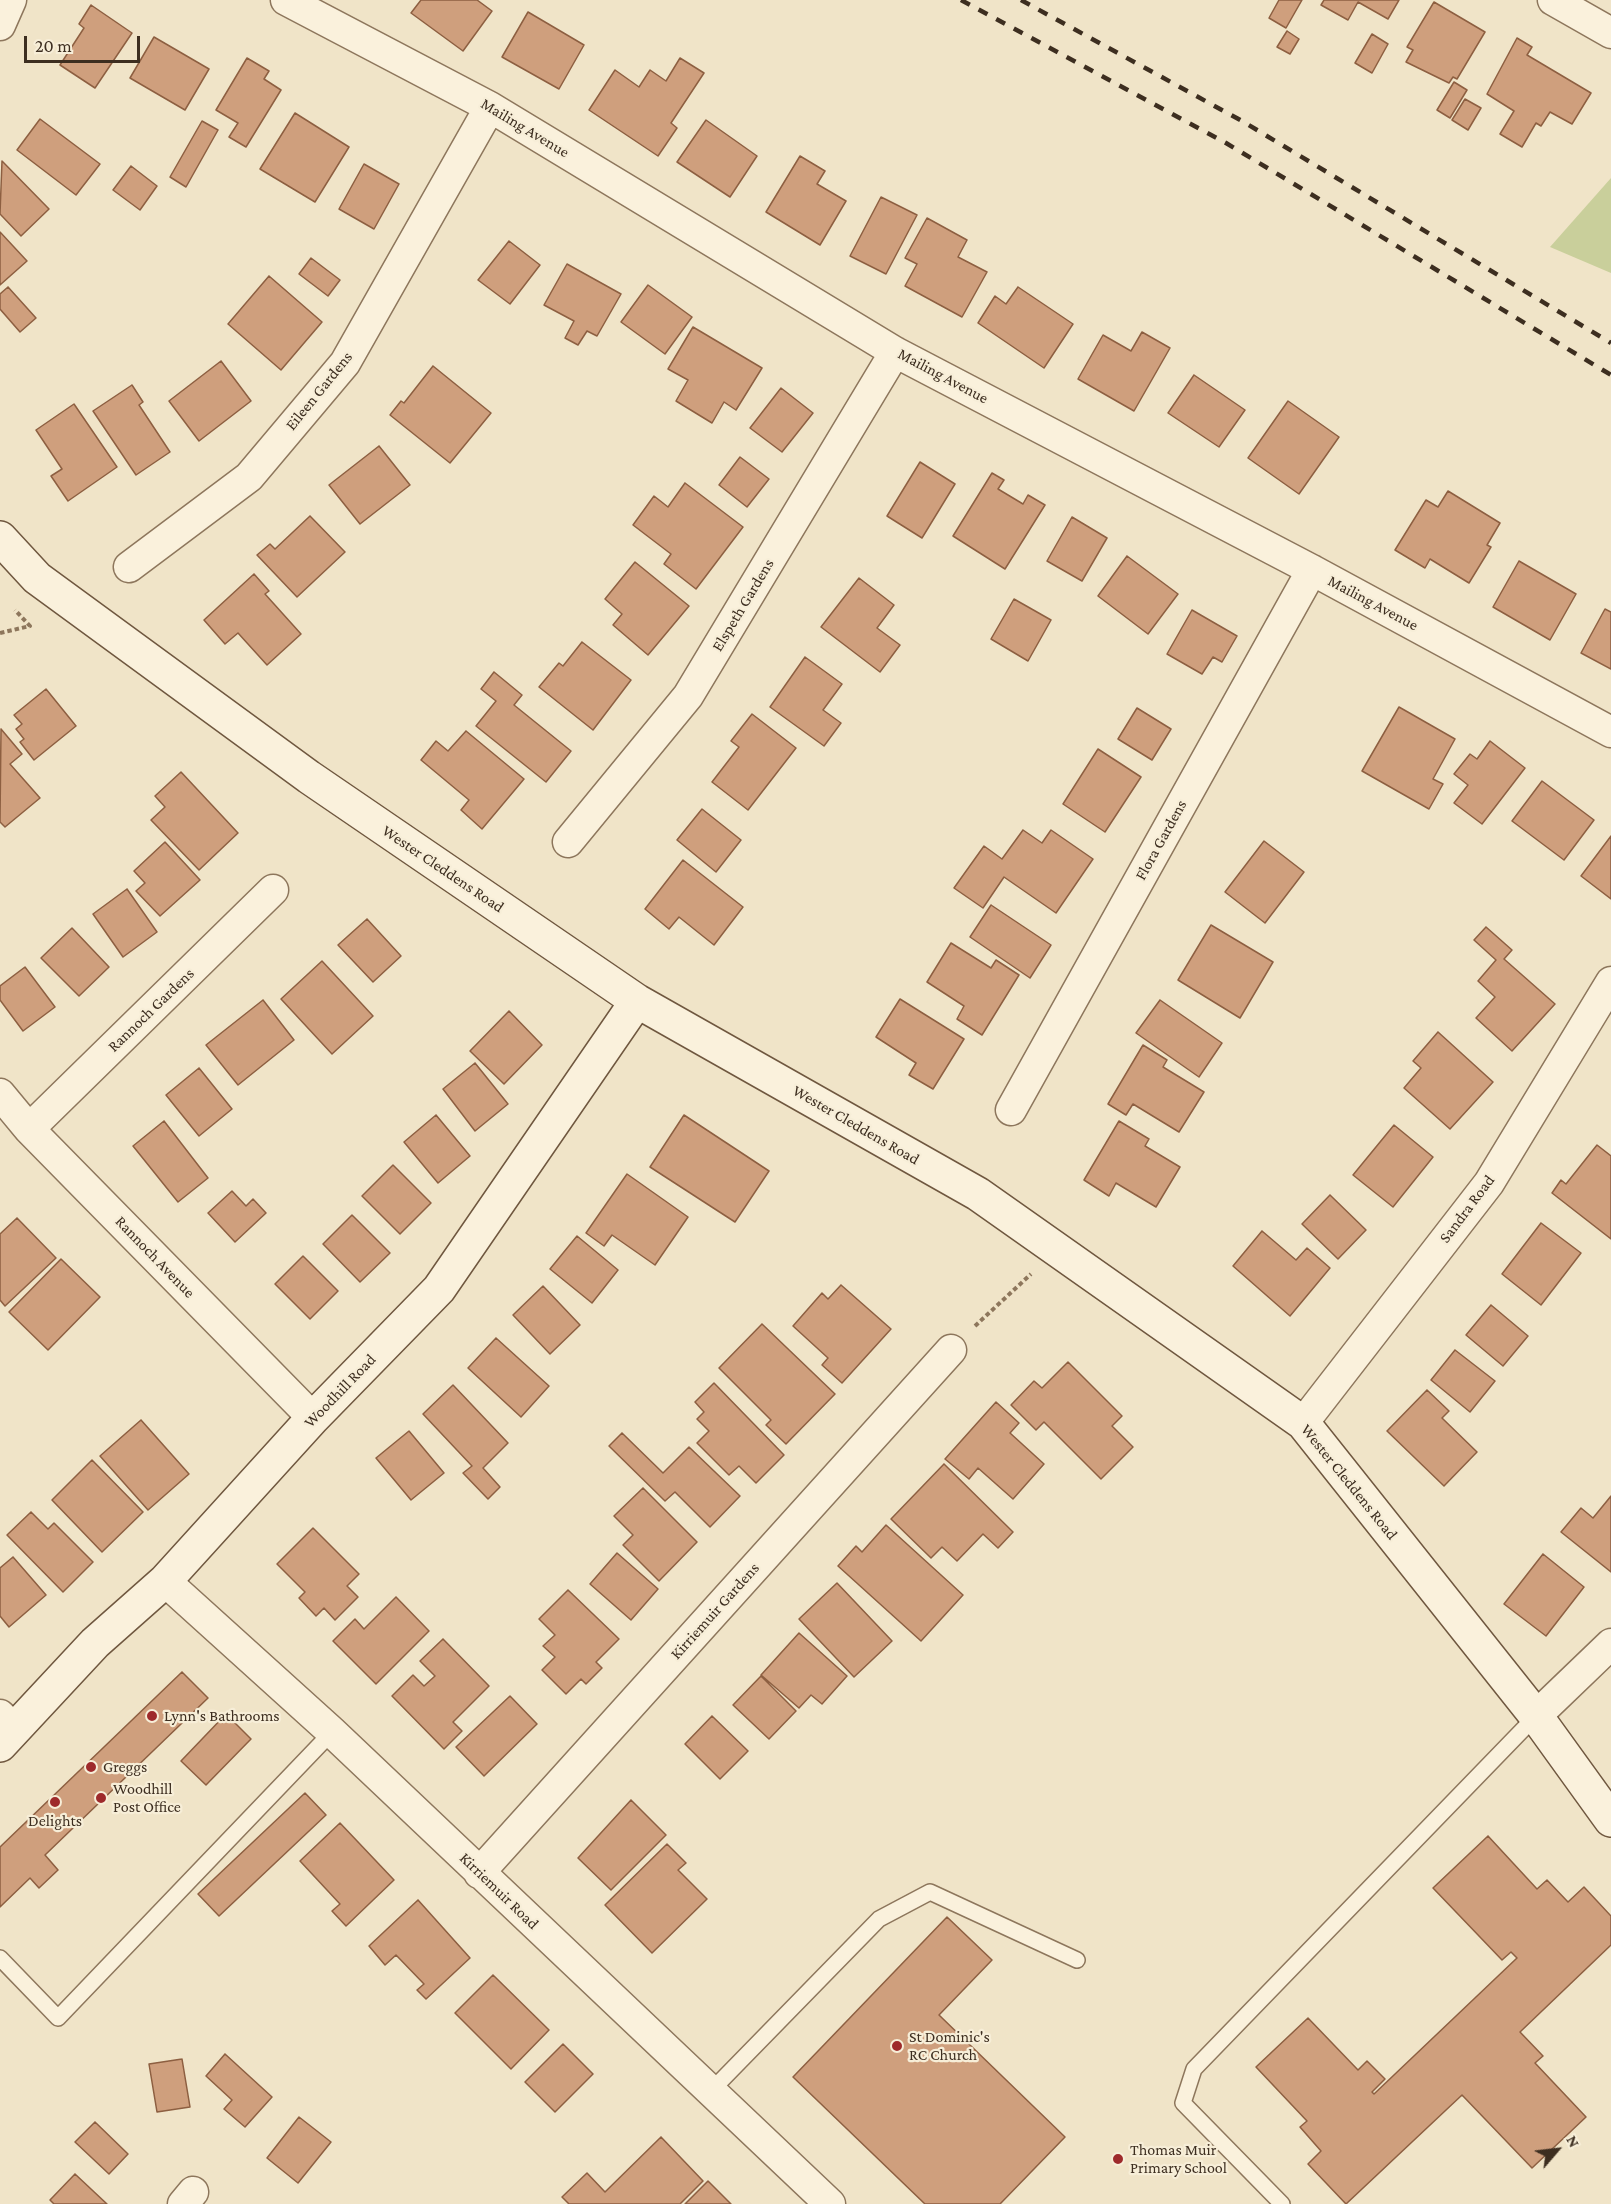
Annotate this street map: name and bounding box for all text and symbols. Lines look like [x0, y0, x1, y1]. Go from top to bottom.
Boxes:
scale bar [27, 24, 142, 62]
text: 20 m [35, 36, 72, 56]
street label: Mailing Avenue [477, 94, 573, 162]
street label: Mailing Avenue [894, 344, 992, 408]
street label: Eileen Gardens [281, 348, 357, 434]
street label: Elspeth Gardens [708, 555, 778, 655]
street label: Mailing Avenue [1324, 571, 1422, 635]
street label: Flora Gardens [1131, 796, 1191, 884]
street label: Wester Cleddens Road [378, 821, 508, 917]
street label: Rannoch Gardens [104, 964, 198, 1056]
street label: Wester Cleddens Road [789, 1081, 923, 1169]
street label: Sandra Road [1435, 1171, 1499, 1247]
street label: Rannoch Avenue [111, 1212, 199, 1302]
street label: Woodhill Road [300, 1350, 380, 1432]
street label: Wester Cleddens Road [1297, 1420, 1401, 1544]
street label: Kirriemuir Gardens [667, 1559, 763, 1663]
place label: Lynn's Bathrooms [164, 1706, 280, 1726]
marker: Lynn's Bathrooms [145, 1709, 159, 1723]
place label: Greggs [103, 1757, 147, 1777]
marker: Greggs [84, 1760, 98, 1774]
place label: Woodhill Post Office [113, 1779, 181, 1817]
marker: Woodhill Post Office [94, 1791, 108, 1805]
marker: Delights [48, 1795, 62, 1809]
place label: Delights [28, 1811, 82, 1831]
street label: Kirriemuir Road [455, 1848, 543, 1934]
place label: St Dominic's RC Church [909, 2027, 990, 2065]
marker: St Dominic's RC Church [890, 2039, 904, 2053]
north arrow [1527, 2120, 1587, 2180]
text: N [1563, 2133, 1583, 2150]
place label: Thomas Muir Primary School [1130, 2140, 1227, 2178]
marker: Thomas Muir Primary School [1111, 2152, 1125, 2166]

